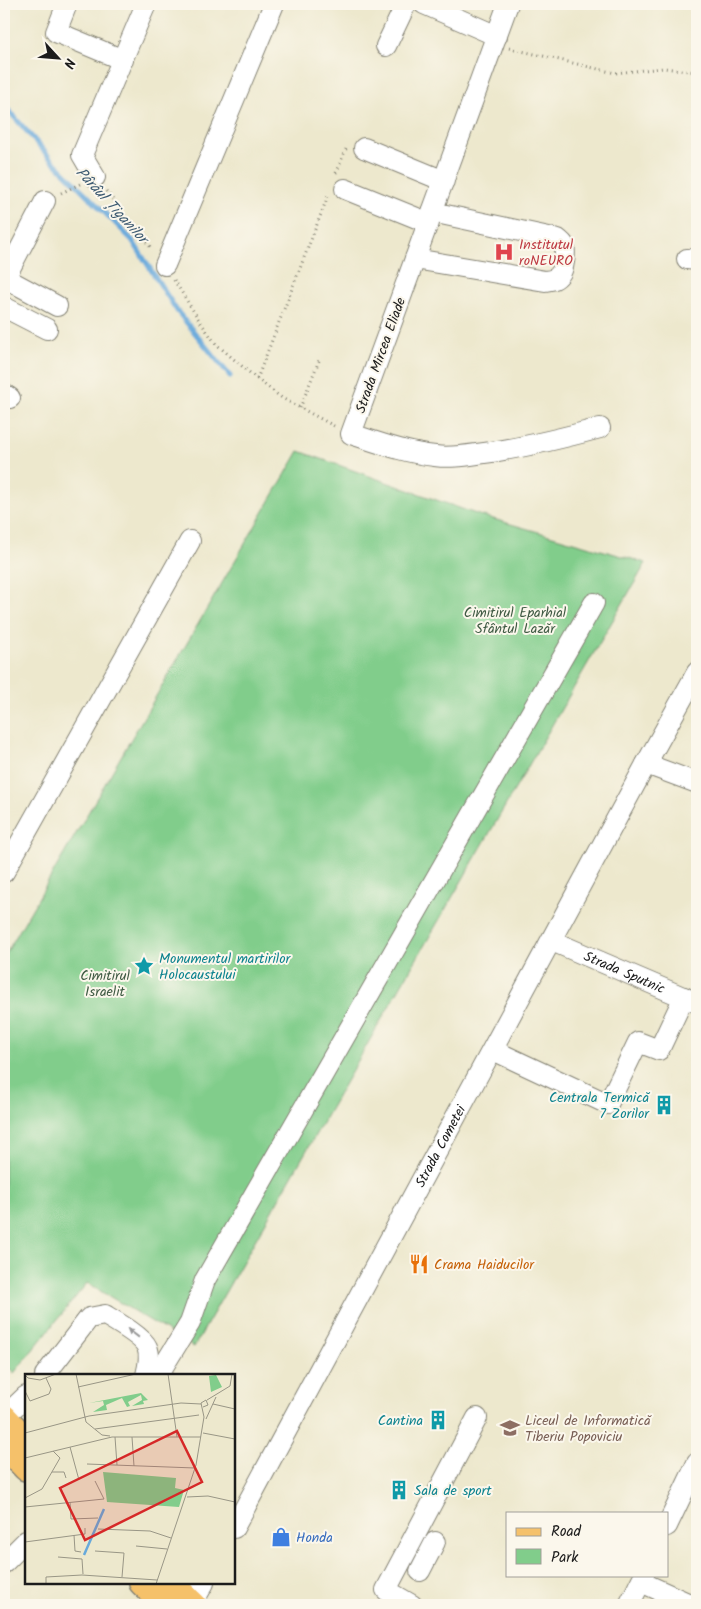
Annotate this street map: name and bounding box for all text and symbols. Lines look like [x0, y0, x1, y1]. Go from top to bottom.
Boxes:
north arrow [32, 32, 82, 82]
text: N [57, 54, 81, 72]
water label: Pârâul Țiganilor [70, 162, 155, 251]
place label: Institutul roNEURO [519, 234, 574, 272]
hospital icon: Institutul roNEURO [493, 241, 515, 263]
street label: Strada Mircea Eliade [350, 294, 412, 416]
park label: Cimitirul Eparhial Sfântul Lazăr [464, 602, 567, 640]
street label: Strada Sputnic [580, 946, 668, 1000]
place label: Monumentul martirilor Holocaustului [159, 948, 292, 986]
place icon: Monumentul martirilor Holocaustului [133, 955, 155, 977]
park label: Cimitirul Israelit [80, 965, 130, 1003]
place label: Centrala Termică 7 Zorilor [549, 1087, 650, 1125]
building icon: Centrala Termică 7 Zorilor [653, 1094, 675, 1116]
street label: Strada Cometei [410, 1101, 472, 1192]
restaurant icon: Crama Haiducilor [408, 1253, 430, 1275]
place label: Crama Haiducilor [434, 1254, 535, 1276]
one-way arrow [127, 1328, 140, 1339]
inset map [25, 1374, 235, 1584]
building icon: Cantina [427, 1409, 449, 1431]
place label: Cantina [378, 1410, 423, 1432]
place label: Liceul de Informatică Tiberiu Popoviciu [525, 1410, 652, 1448]
school or university icon: Liceul de Informatică Tiberiu Popoviciu [499, 1417, 521, 1439]
building icon: Sala de sport [388, 1479, 410, 1501]
place label: Sala de sport [414, 1480, 492, 1502]
legend [506, 1512, 668, 1576]
text: Road [551, 1520, 582, 1544]
shop icon: Honda [270, 1526, 292, 1548]
place label: Honda [296, 1527, 333, 1549]
text: Park [551, 1546, 579, 1570]

